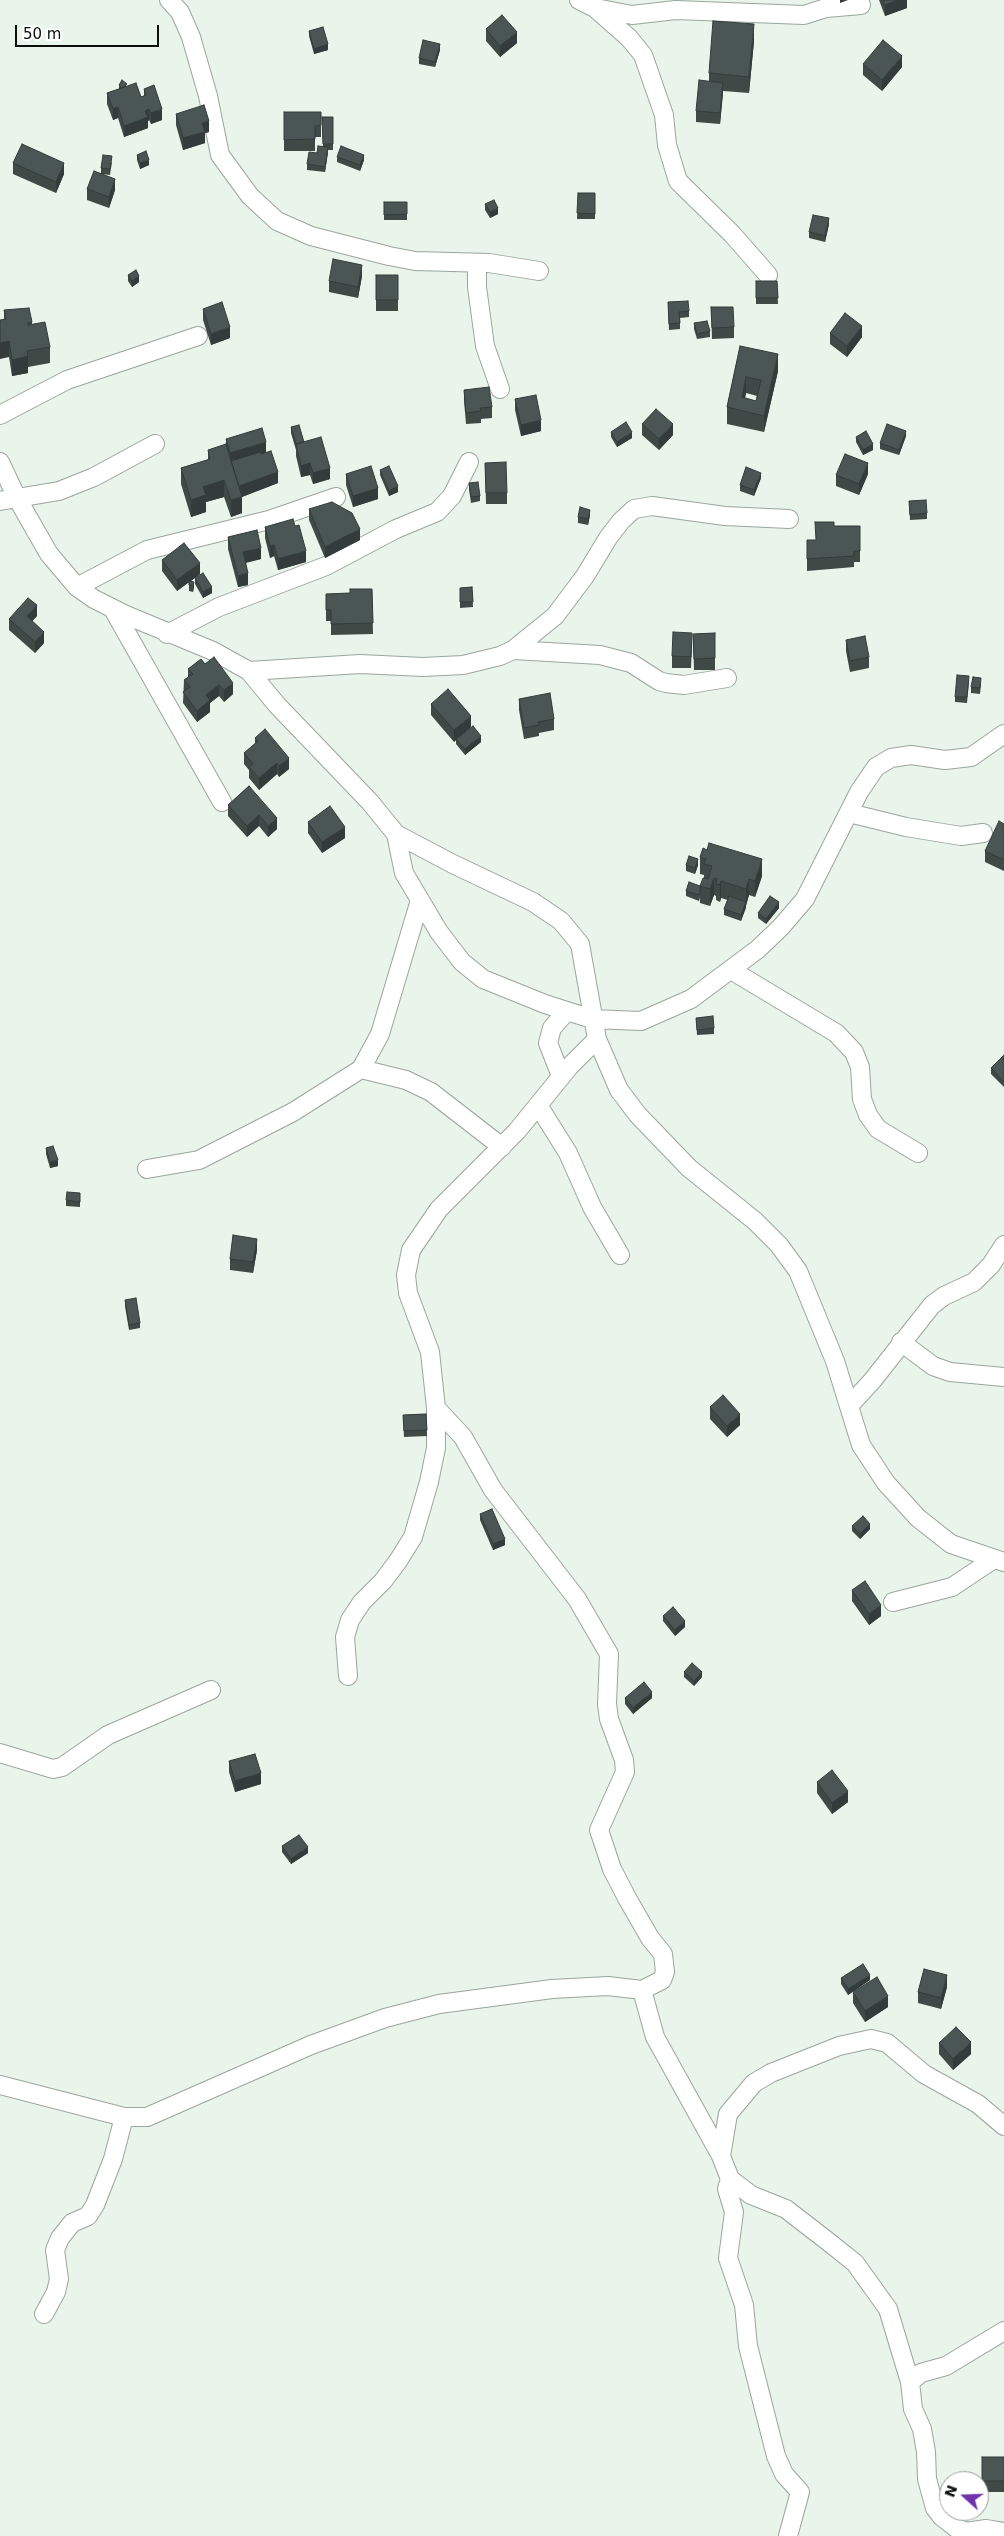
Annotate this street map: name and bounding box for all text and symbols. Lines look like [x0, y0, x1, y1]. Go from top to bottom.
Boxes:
scale bar [18, 15, 161, 47]
text: 50 m [23, 25, 61, 43]
north arrow [939, 2471, 989, 2521]
text: N [941, 2483, 960, 2499]

